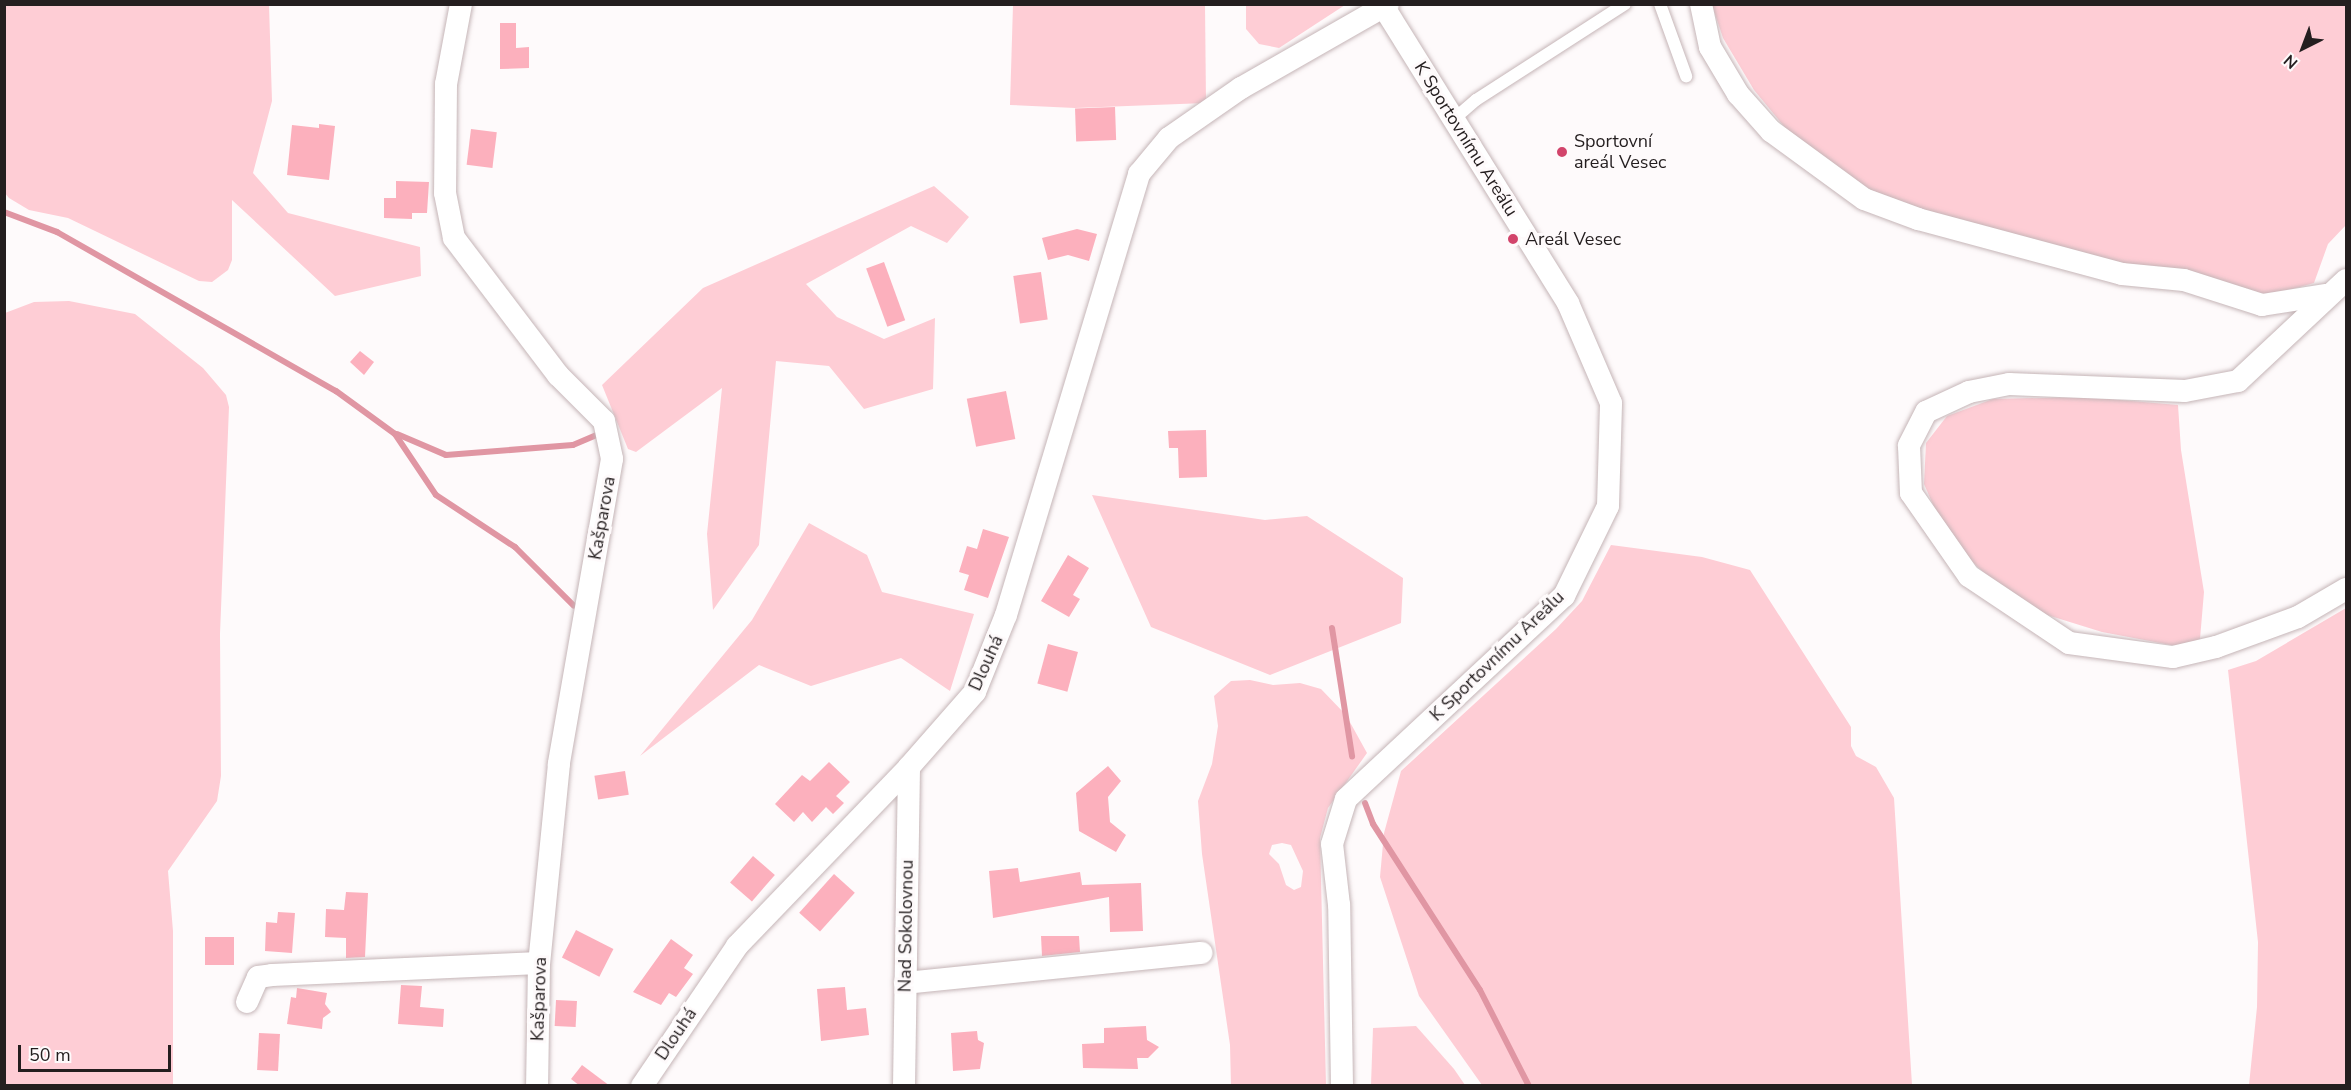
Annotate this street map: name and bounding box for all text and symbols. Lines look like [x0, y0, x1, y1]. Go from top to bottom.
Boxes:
north arrow [2273, 18, 2333, 78]
text: N [2279, 49, 2303, 74]
street label: K Sportovnímu Areálu [1410, 58, 1522, 220]
place label: Sportovní areál Vesec [1574, 131, 1666, 174]
marker: Sportovní areál Vesec [1555, 145, 1569, 159]
place label: Areál Vesec [1525, 228, 1621, 250]
marker: Areál Vesec [1506, 232, 1520, 246]
street label: Kašparova [584, 475, 620, 561]
street label: K Sportovnímu Areálu [1425, 586, 1569, 726]
street label: Dlouhá [964, 632, 1008, 694]
street label: Nad Sokolovnou [894, 860, 918, 992]
street label: Kašparova [527, 956, 551, 1042]
street label: Dlouhá [651, 1004, 701, 1064]
scale bar [21, 1033, 174, 1071]
text: 50 m [29, 1043, 71, 1067]

